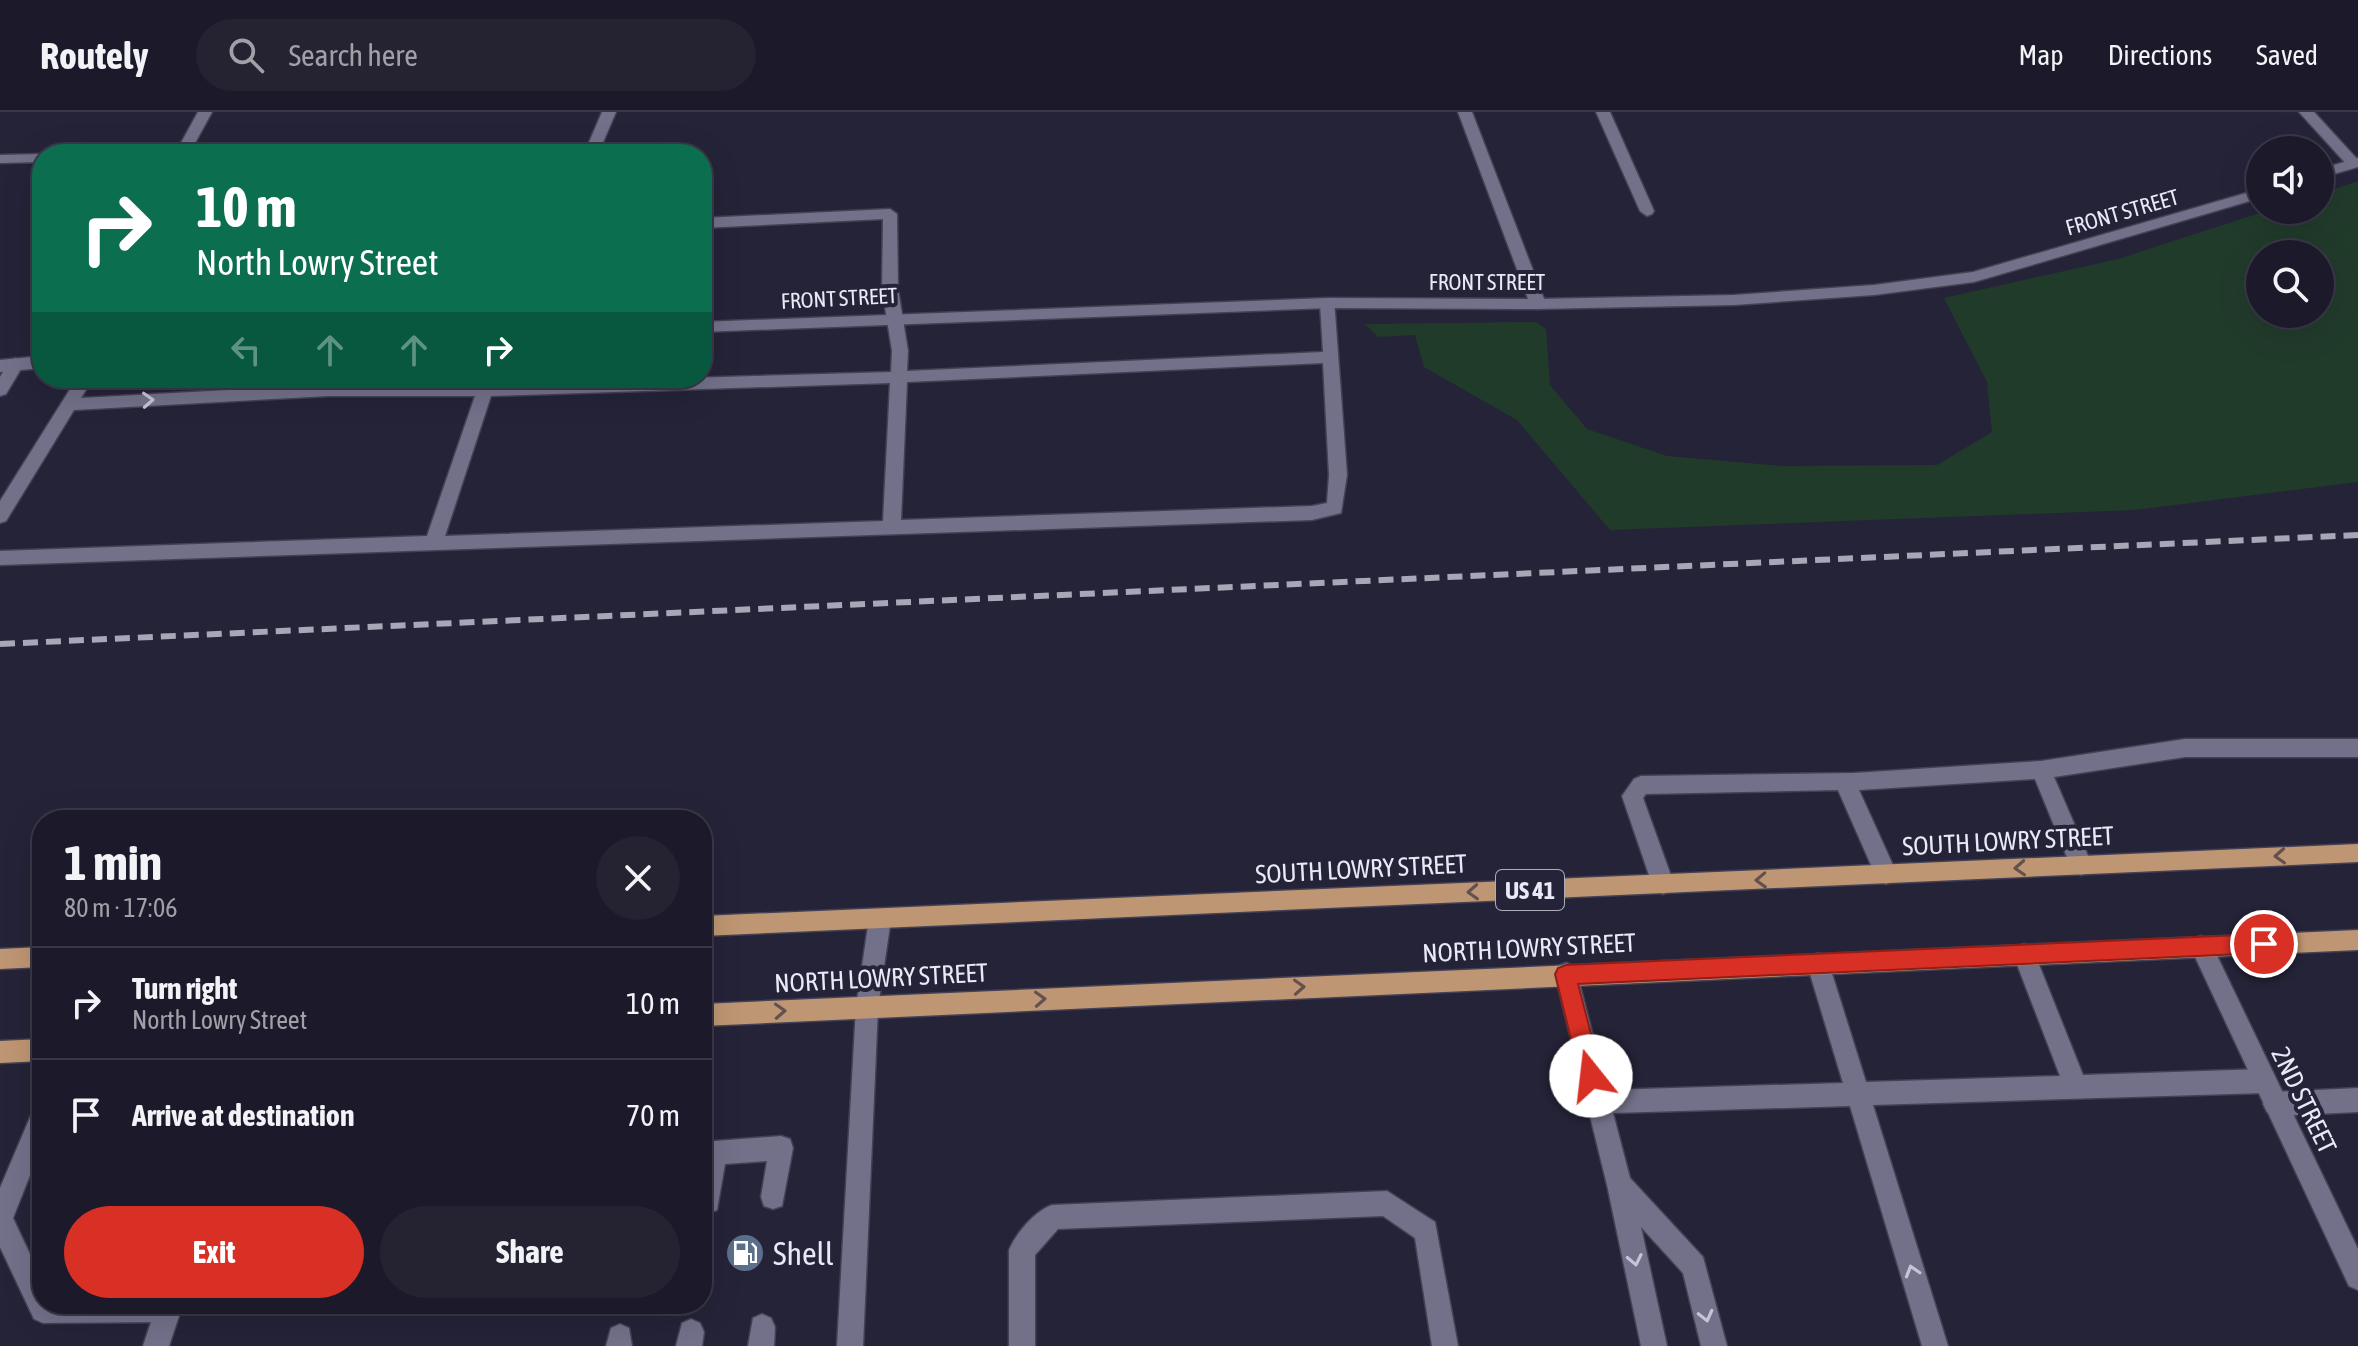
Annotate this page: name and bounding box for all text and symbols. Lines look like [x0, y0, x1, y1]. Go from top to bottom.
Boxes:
search box [196, 19, 756, 91]
icon: search [224, 33, 268, 77]
text: Routely [40, 34, 148, 77]
text: Search here [288, 38, 418, 72]
text: Map [2019, 39, 2064, 71]
text: Directions [2108, 39, 2212, 71]
text: Saved [2256, 39, 2318, 71]
map controls [2246, 136, 2334, 328]
button: sound [2246, 136, 2334, 224]
text: 10 m [196, 175, 297, 239]
icon: right [64, 176, 168, 280]
street label: FRONT STREET [2062, 183, 2182, 241]
button: search [2246, 240, 2334, 328]
text: North Lowry Street [196, 241, 439, 283]
street label: FRONT STREET [1429, 269, 1546, 295]
street label: FRONT STREET [780, 282, 898, 314]
icon: left [224, 328, 268, 372]
icon: ahead [308, 328, 352, 372]
icon: ahead [392, 328, 436, 372]
icon: right [476, 328, 520, 372]
one-way arrow [142, 391, 155, 408]
street label: SOUTH LOWRY STREET [1902, 820, 2115, 862]
text: 1 min [64, 835, 162, 890]
button: close [596, 836, 680, 920]
street label: SOUTH LOWRY STREET [1255, 848, 1468, 890]
one-way arrow [2273, 848, 2286, 865]
one-way arrow [2013, 859, 2026, 876]
road number: US 41 [1496, 870, 1564, 910]
one-way arrow [1754, 871, 1767, 888]
one-way arrow [1466, 884, 1479, 901]
text: 80 m · 17:06 [64, 893, 177, 923]
pin [2230, 910, 2298, 978]
icon: arrive [2242, 922, 2286, 966]
street label: NORTH LOWRY STREET [1422, 927, 1637, 969]
street label: NORTH LOWRY STREET [774, 957, 989, 999]
text: Turn right [132, 971, 238, 1005]
one-way arrow [1293, 978, 1306, 995]
icon: right [64, 981, 108, 1025]
text: 10 m [626, 986, 680, 1020]
one-way arrow [1034, 991, 1047, 1008]
one-way arrow [774, 1003, 787, 1020]
text: North Lowry Street [132, 1005, 307, 1035]
position arrow [1549, 1034, 1633, 1118]
street label: 2ND STREET [2265, 1042, 2343, 1159]
icon: arrive [64, 1093, 108, 1137]
text: Arrive at destination [132, 1098, 354, 1132]
text: 70 m [626, 1098, 680, 1132]
button: Exit [64, 1206, 364, 1298]
button: Share [380, 1206, 680, 1298]
fuel station icon: Shell [724, 1232, 766, 1274]
place label: Shell [773, 1235, 834, 1272]
one-way arrow [1626, 1252, 1643, 1266]
one-way arrow [1905, 1265, 1921, 1279]
one-way arrow [1697, 1309, 1714, 1323]

